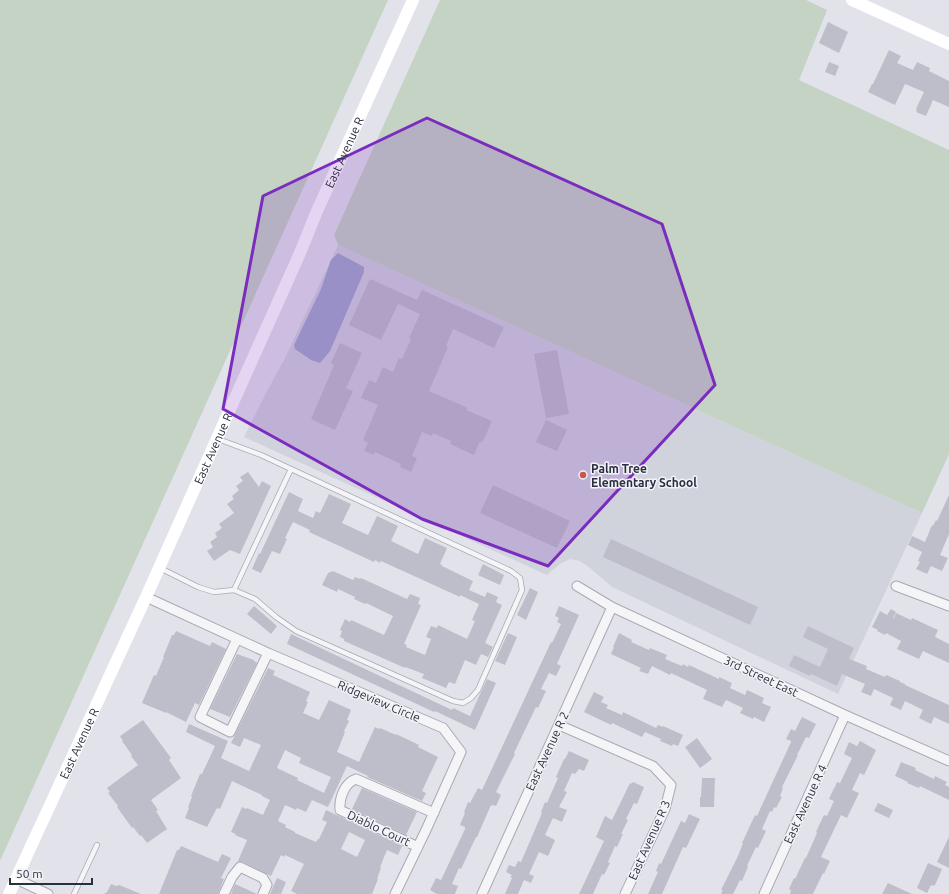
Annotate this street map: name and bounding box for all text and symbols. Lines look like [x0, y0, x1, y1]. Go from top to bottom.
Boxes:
street label: East Avenue R [322, 114, 366, 190]
street label: East Avenue R [191, 410, 234, 486]
place label: Palm Tree Elementary School [591, 462, 697, 489]
marker: Palm Tree Elementary School [578, 470, 588, 480]
street label: 3rd Street East [722, 653, 800, 699]
street label: Ridgeview Circle [336, 678, 422, 724]
street label: East Avenue R [57, 705, 101, 781]
street label: East Avenue R 2 [523, 709, 571, 793]
street label: East Avenue R 4 [781, 762, 829, 846]
street label: East Avenue R 3 [626, 798, 672, 882]
street label: Diablo Court [345, 808, 413, 848]
scale bar [10, 860, 92, 886]
text: 50 m [16, 867, 43, 880]

